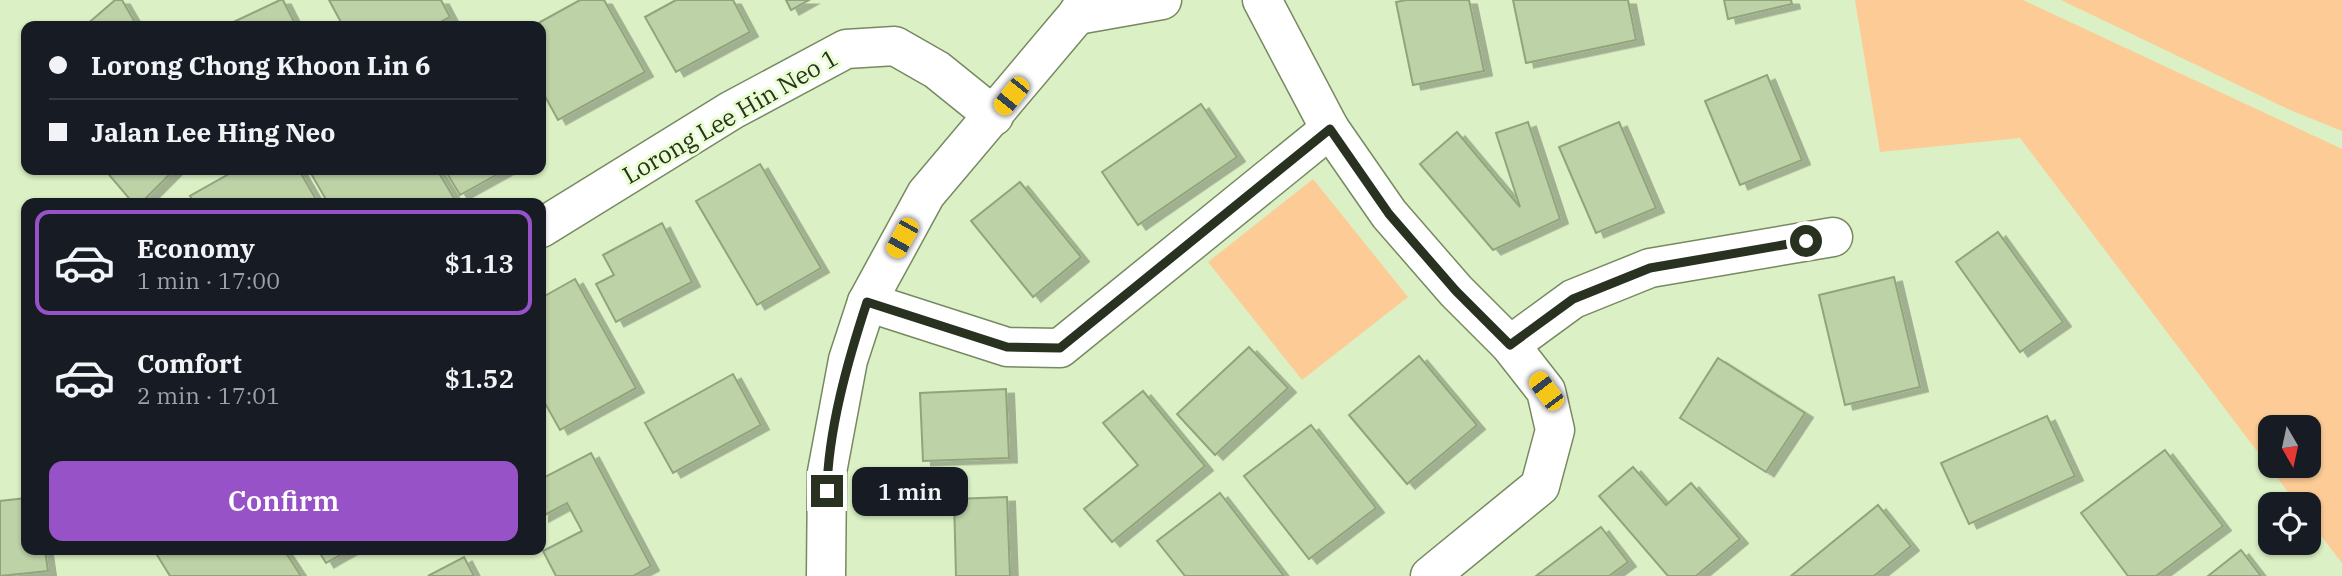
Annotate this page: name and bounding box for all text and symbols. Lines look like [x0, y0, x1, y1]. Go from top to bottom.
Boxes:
street label: Lorong Lee Hin Neo 1 [616, 41, 844, 191]
text: Lorong Chong Khoon Lin 6 [91, 48, 431, 82]
car [990, 73, 1033, 119]
text: Jalan Lee Hing Neo [91, 115, 335, 149]
car [883, 215, 922, 261]
route start [1790, 225, 1822, 257]
icon: car [53, 231, 116, 294]
text: Economy [137, 231, 255, 265]
text: $1.13 [445, 246, 514, 280]
text: 1 min · 17:00 [137, 265, 280, 295]
icon: car [53, 346, 116, 409]
text: Comfort [137, 346, 242, 380]
text: $1.52 [445, 361, 514, 395]
car [1525, 368, 1568, 414]
text: 2 min · 17:01 [137, 380, 280, 410]
north arrow [2258, 415, 2320, 478]
map controls [2258, 415, 2321, 555]
button: Confirm [49, 461, 518, 541]
callout: 1 min [852, 466, 967, 516]
route end [811, 475, 843, 507]
text: 1 min [878, 476, 942, 506]
button: locate [2258, 492, 2321, 555]

